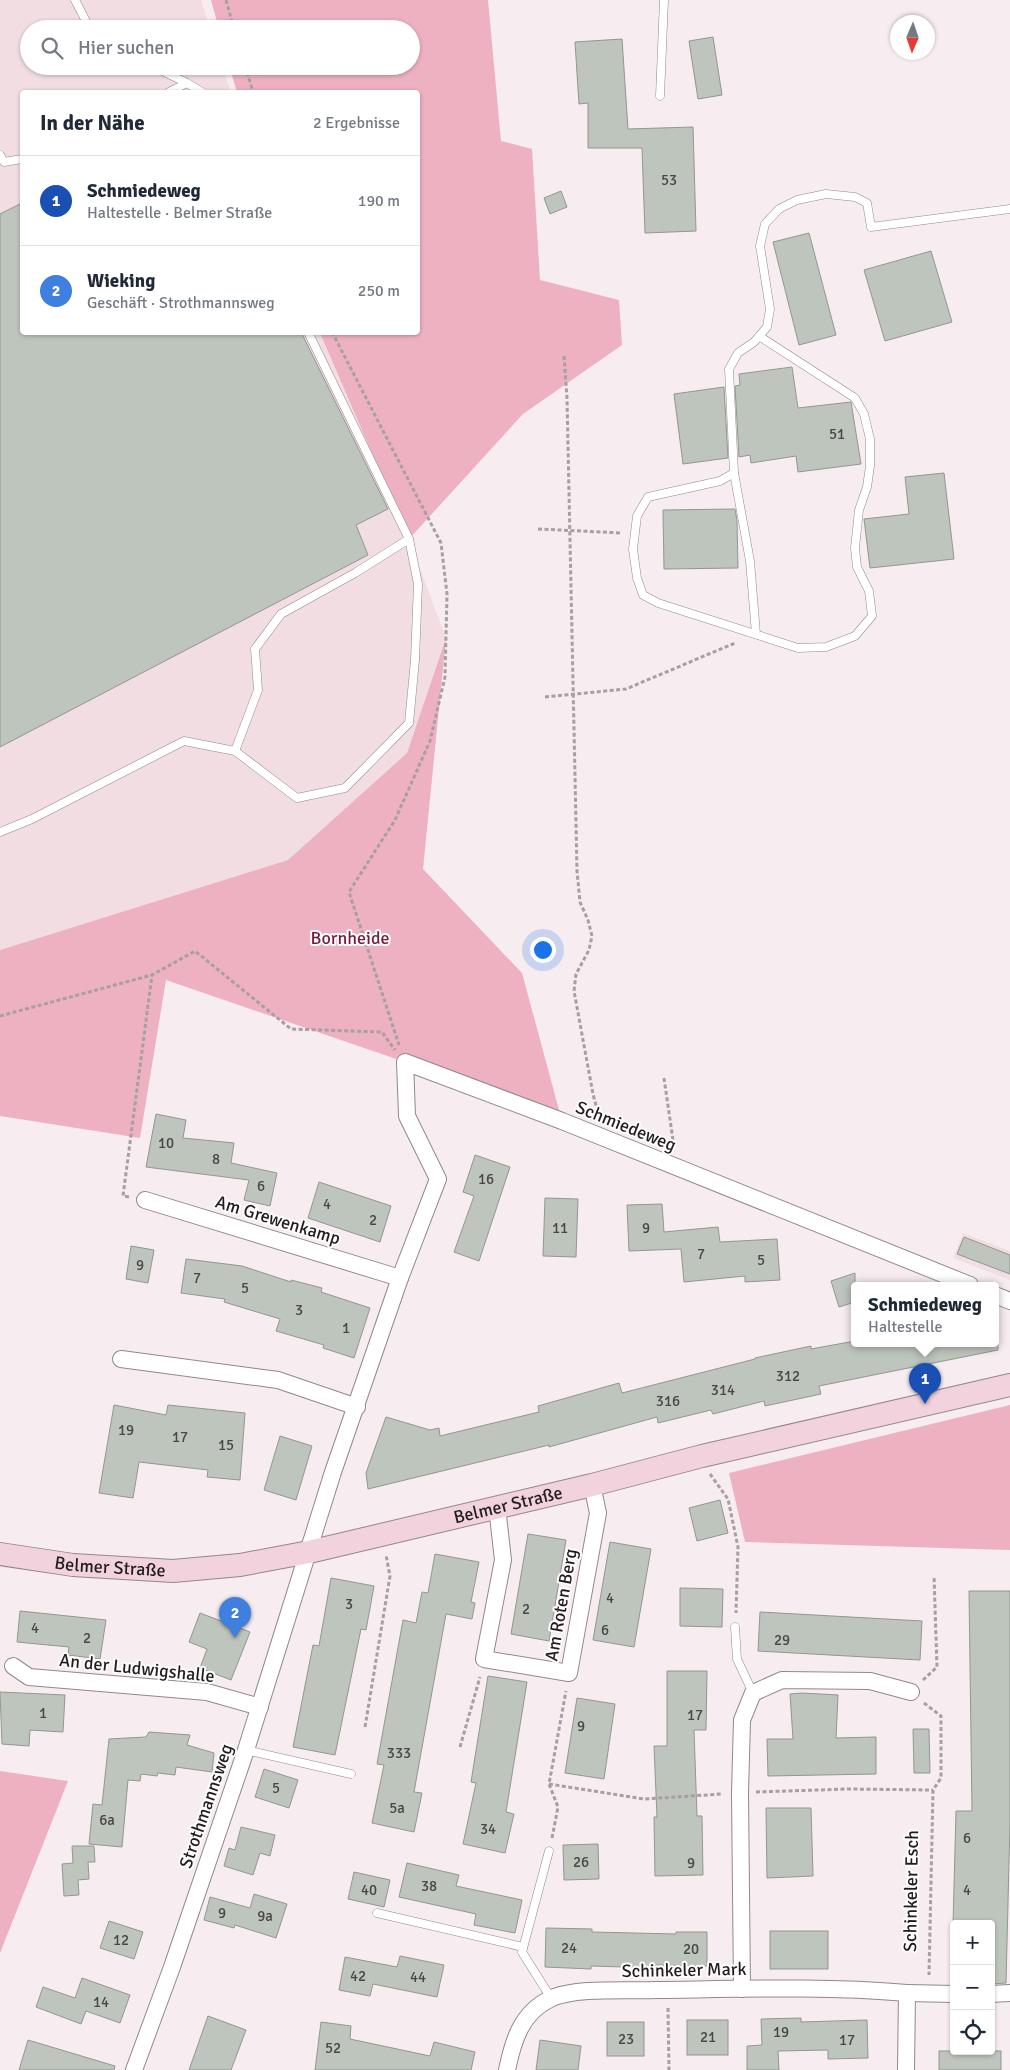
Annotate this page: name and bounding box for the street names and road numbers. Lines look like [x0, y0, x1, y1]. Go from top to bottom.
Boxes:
street label: Schmiedeweg [573, 1096, 679, 1156]
street label: Am Grewenkamp [213, 1191, 343, 1249]
street label: Belmer Straße [451, 1481, 565, 1528]
street label: Am Roten Berg [540, 1547, 582, 1663]
street label: Belmer Straße [53, 1551, 166, 1582]
street label: An der Ludwigshalle [58, 1649, 216, 1687]
street label: Strothmannsweg [174, 1741, 238, 1871]
street label: Schinkeler Esch [899, 1830, 923, 1952]
street label: Schinkeler Mark [621, 1958, 747, 1982]

